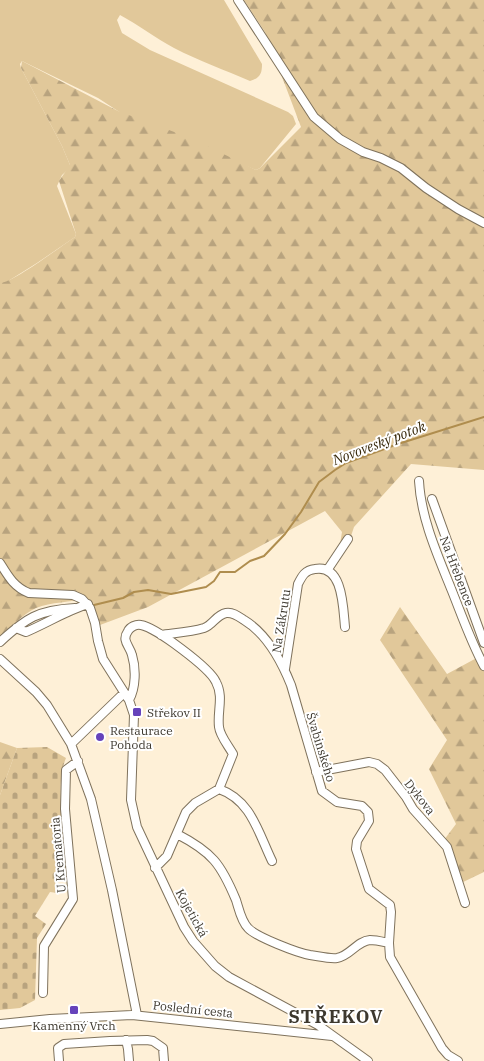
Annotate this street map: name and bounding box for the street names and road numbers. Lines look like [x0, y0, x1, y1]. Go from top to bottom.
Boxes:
street label: Na Hřebence [437, 534, 477, 608]
street label: Na Zákrutu [269, 587, 294, 654]
street label: Švabinského [303, 710, 339, 784]
street label: Dykova [401, 776, 439, 818]
street label: U Krematoria [47, 816, 69, 894]
street label: Kojetická [173, 886, 212, 940]
street label: Poslední cesta [152, 997, 234, 1021]

